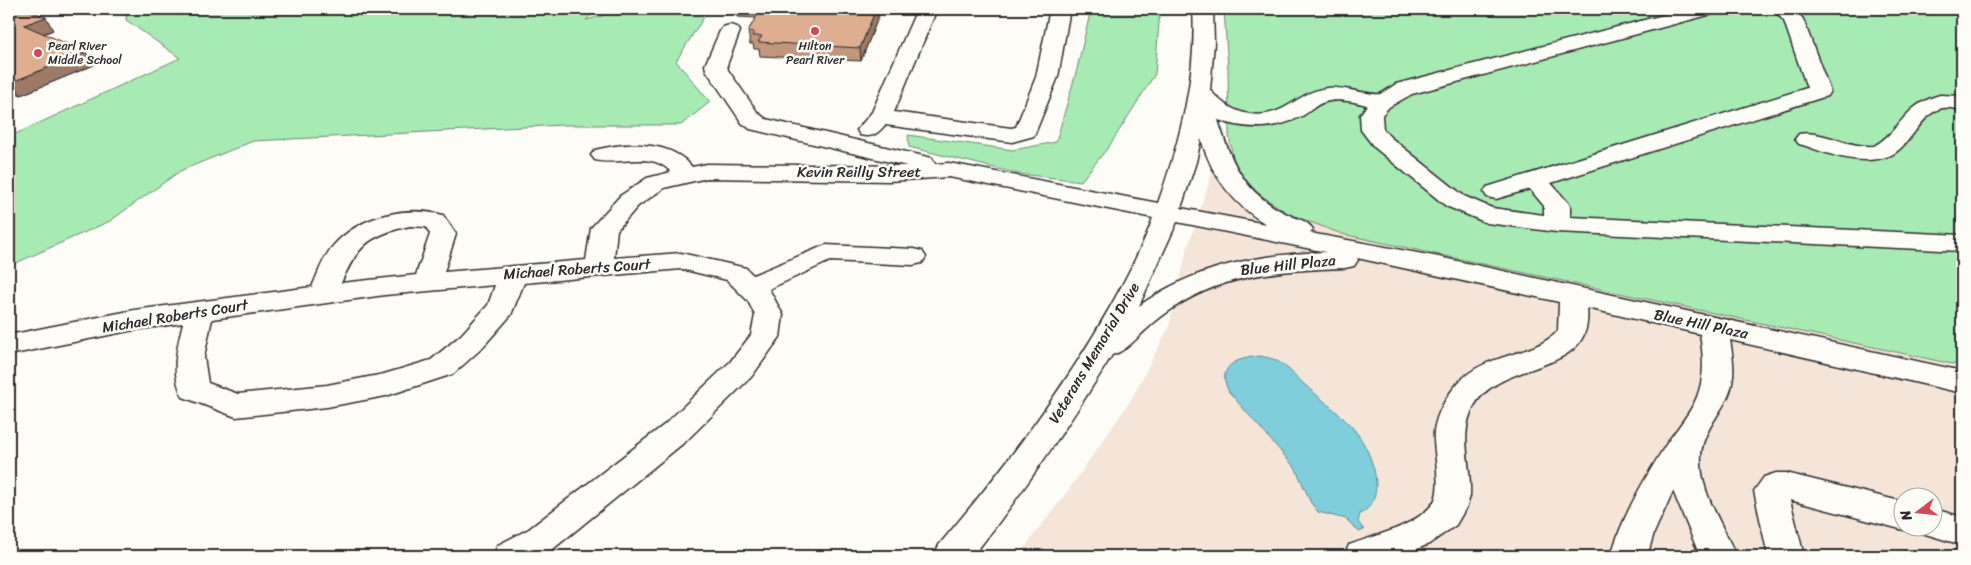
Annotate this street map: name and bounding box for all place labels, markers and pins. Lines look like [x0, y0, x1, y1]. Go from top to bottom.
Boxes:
marker: Hilton Pearl River [809, 25, 821, 37]
place label: Pearl River Middle School [48, 35, 122, 71]
place label: Hilton Pearl River [786, 35, 845, 71]
marker: Pearl River Middle School [32, 47, 44, 59]

